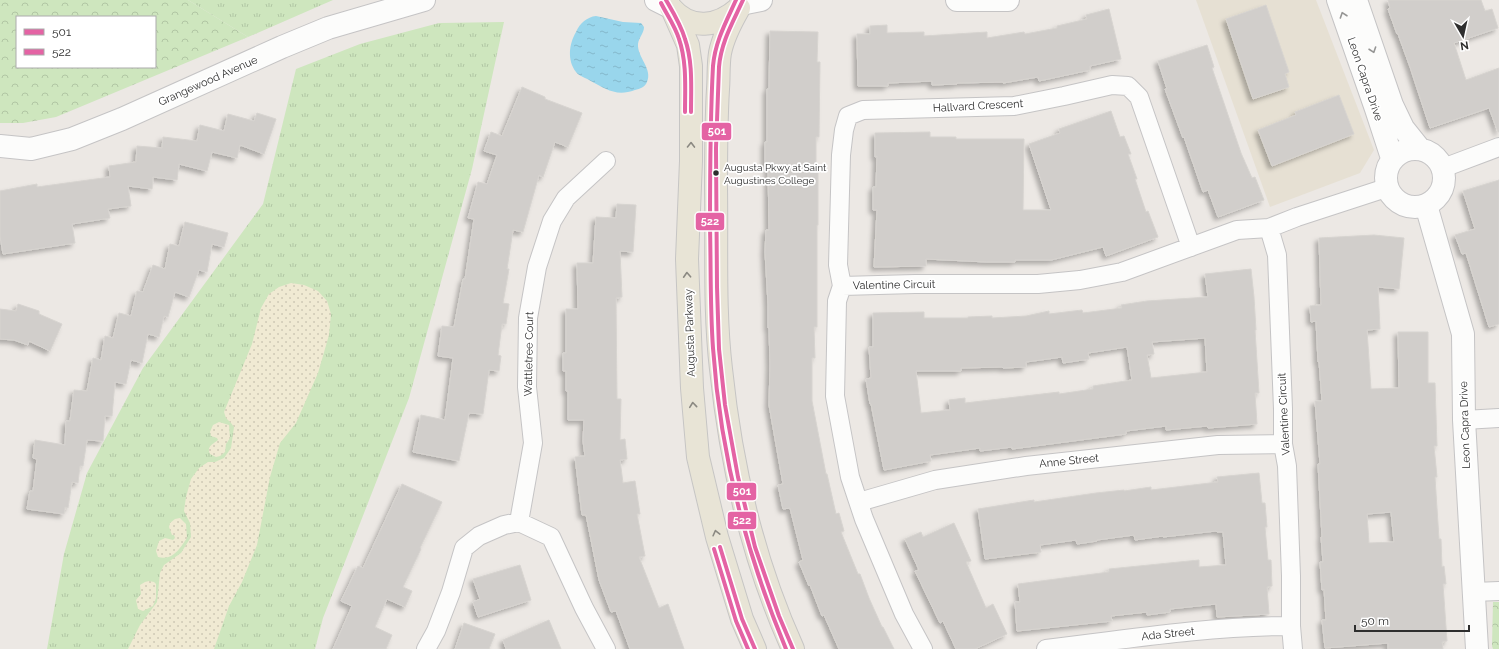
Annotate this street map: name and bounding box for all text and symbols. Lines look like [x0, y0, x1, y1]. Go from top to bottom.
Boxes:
one-way arrow [1340, 12, 1348, 19]
legend [16, 16, 156, 68]
north arrow [1443, 16, 1483, 56]
text: 501 [52, 25, 71, 39]
street label: Leon Capra Drive [1345, 35, 1386, 123]
text: N [1459, 38, 1470, 52]
text: 522 [52, 45, 71, 59]
one-way arrow [1368, 47, 1377, 54]
street label: Grangewood Avenue [156, 53, 260, 109]
street label: Hallvard Crescent [933, 97, 1024, 115]
line badge: 501 [701, 122, 732, 141]
text: 501 [708, 125, 727, 138]
one-way arrow [687, 142, 695, 148]
place label: Augusta Pkwy at Saint Augustines College [724, 162, 827, 186]
marker: Augusta Pkwy at Saint Augustines College [711, 168, 721, 178]
line badge: 522 [695, 212, 725, 231]
text: 522 [701, 215, 719, 228]
one-way arrow [683, 272, 692, 278]
street label: Valentine Circuit [853, 278, 936, 292]
street label: Augusta Parkway [682, 289, 698, 377]
street label: Wattletree Court [522, 311, 536, 397]
street label: Valentine Circuit [1275, 372, 1293, 456]
street label: Leon Capra Drive [1457, 380, 1473, 469]
one-way arrow [689, 402, 698, 408]
street label: Anne Street [1038, 451, 1100, 471]
line badge: 501 [726, 482, 757, 501]
text: 501 [733, 485, 752, 498]
line badge: 522 [727, 511, 757, 530]
text: 522 [733, 514, 751, 527]
one-way arrow [712, 529, 721, 536]
scale bar [1355, 607, 1469, 633]
text: 50 m [1361, 614, 1389, 628]
street label: Ada Street [1141, 625, 1196, 643]

